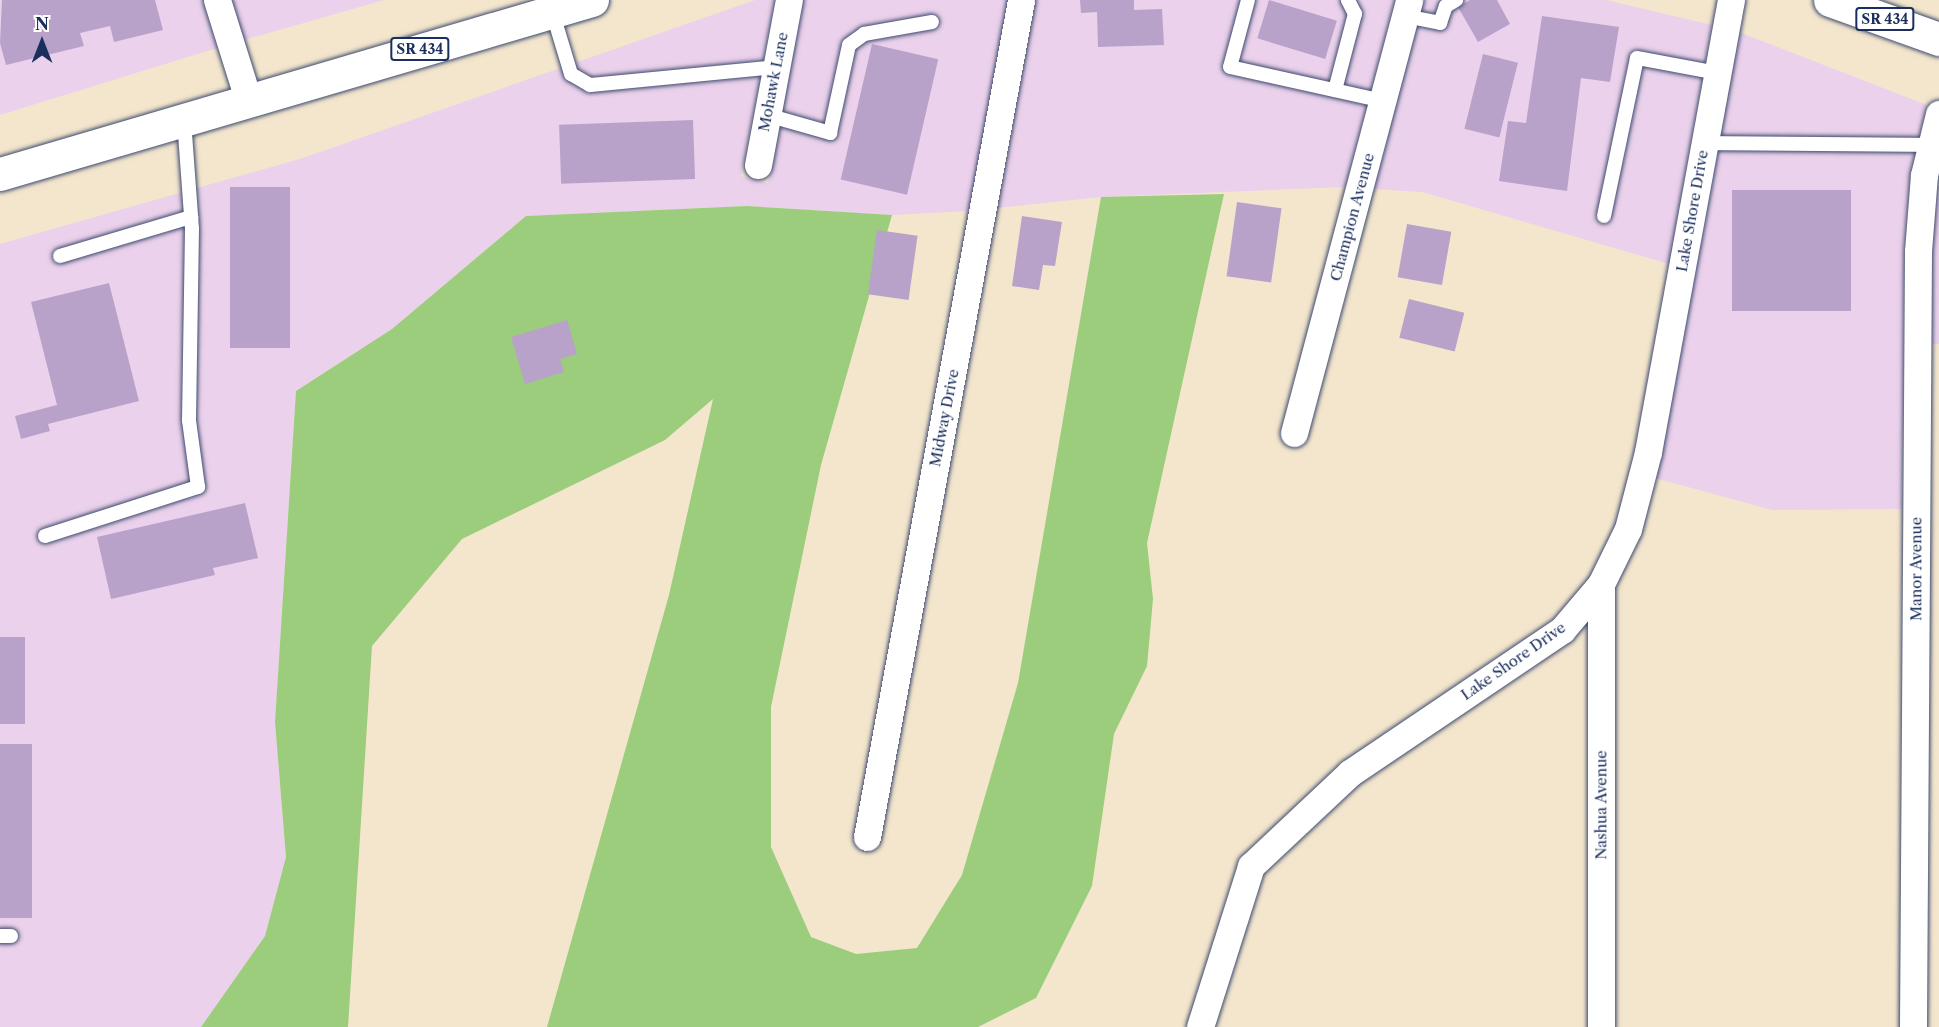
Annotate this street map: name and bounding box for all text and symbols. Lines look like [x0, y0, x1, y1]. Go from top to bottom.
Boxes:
road number: SR 434 [1855, 8, 1915, 30]
north arrow [12, 12, 72, 72]
text: N [35, 14, 49, 34]
street label: Mohawk Lane [754, 31, 792, 133]
road number: SR 434 [390, 38, 450, 60]
street label: Lake Shore Drive [1672, 149, 1712, 273]
street label: Champion Avenue [1326, 151, 1378, 283]
street label: Midway Drive [926, 367, 962, 469]
street label: Manor Avenue [1907, 516, 1925, 622]
street label: Lake Shore Drive [1457, 618, 1569, 704]
street label: Nashua Avenue [1592, 750, 1610, 860]

